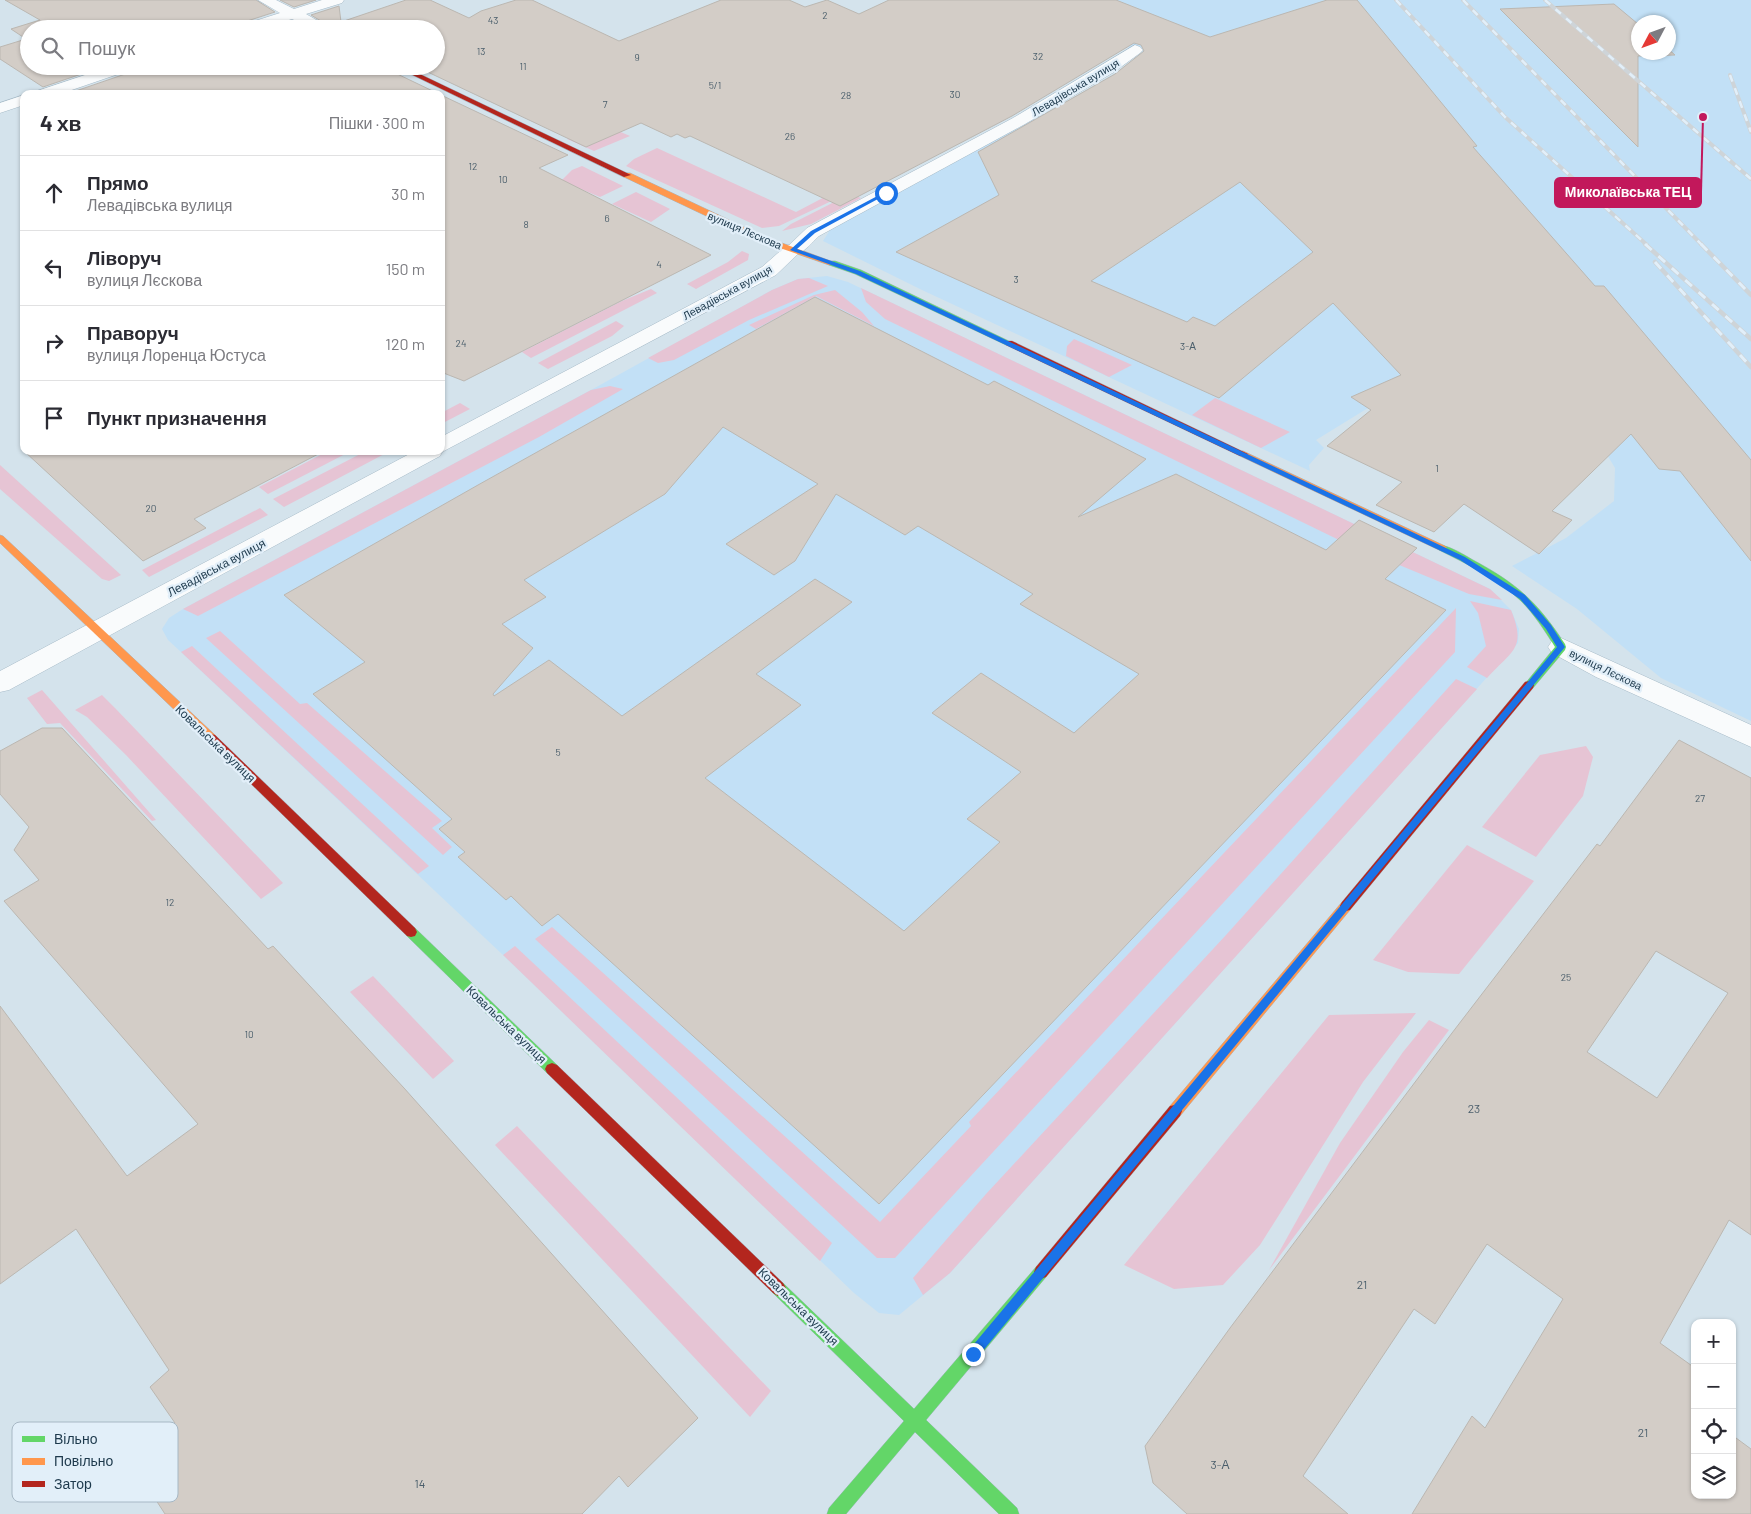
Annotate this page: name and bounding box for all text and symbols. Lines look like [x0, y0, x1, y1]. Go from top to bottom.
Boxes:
house number: 2 [822, 9, 828, 21]
house number: 43 [488, 14, 498, 26]
north arrow [1631, 15, 1676, 60]
search box [20, 20, 445, 75]
icon: search [38, 34, 66, 62]
text: Пошук [78, 36, 135, 59]
house number: 13 [477, 45, 485, 57]
house number: 32 [1033, 50, 1043, 62]
house number: 9 [634, 51, 640, 63]
street label: Левадівська вулиця [1029, 56, 1121, 118]
house number: 11 [519, 60, 527, 72]
house number: 5/1 [709, 79, 721, 91]
house number: 30 [950, 88, 960, 100]
house number: 28 [841, 89, 851, 101]
house number: 7 [603, 98, 608, 110]
text: 4 хв [40, 110, 82, 135]
text: Пішки · 300 m [329, 113, 425, 132]
house number: 26 [785, 130, 795, 142]
house number: 12 [469, 160, 477, 172]
text: Прямо [87, 171, 149, 194]
house number: 10 [498, 173, 508, 185]
callout: Миколаївська ТЕЦ [1555, 178, 1701, 207]
icon: ahead [40, 179, 68, 207]
route start [875, 182, 898, 205]
text: Миколаївська ТЕЦ [1565, 183, 1692, 200]
text: 30 m [391, 184, 425, 203]
text: Левадівська вулиця [87, 195, 233, 214]
street label: вулиця Лєскова [706, 209, 785, 252]
house number: 6 [604, 212, 610, 224]
house number: 8 [523, 218, 529, 230]
text: Ліворуч [87, 246, 162, 269]
icon: left [40, 254, 68, 282]
house number: 4 [656, 258, 662, 270]
text: 150 m [386, 259, 425, 278]
street label: Левадівська вулиця [680, 262, 774, 322]
text: вулиця Лєскова [87, 270, 202, 289]
house number: 3 [1013, 273, 1019, 285]
text: Праворуч [87, 321, 179, 344]
icon: right [40, 329, 68, 357]
text: 120 m [385, 334, 425, 353]
house number: 24 [456, 337, 466, 349]
house number: 3-А [1180, 340, 1196, 352]
text: вулиця Лоренца Юстуса [87, 345, 266, 364]
icon: arrive [40, 404, 68, 432]
text: Пункт призначення [87, 406, 267, 429]
house number: 1 [1435, 462, 1439, 474]
house number: 20 [145, 502, 157, 514]
street label: Левадівська вулиця [165, 535, 268, 600]
street label: вулиця Лєскова [1568, 646, 1645, 693]
street label: Ковальська вулиця [172, 701, 259, 785]
house number: 5 [555, 746, 561, 758]
house number: 27 [1695, 792, 1705, 804]
house number: 12 [166, 896, 174, 908]
house number: 25 [1561, 971, 1571, 983]
street label: Ковальська вулиця [463, 982, 550, 1066]
house number: 10 [244, 1028, 254, 1040]
house number: 23 [1468, 1101, 1480, 1115]
street label: Ковальська вулиця [755, 1264, 842, 1348]
house number: 21 [1357, 1277, 1367, 1291]
map controls [1691, 1319, 1736, 1499]
button: + [1691, 1319, 1736, 1364]
route end [962, 1343, 985, 1366]
button: − [1691, 1364, 1736, 1409]
button: locate [1691, 1409, 1736, 1454]
legend [12, 1422, 178, 1502]
house number: 21 [1638, 1425, 1648, 1439]
text: Вільно [54, 1430, 98, 1447]
text: Повільно [54, 1452, 114, 1469]
button: layers [1691, 1454, 1736, 1499]
house number: 3-А [1211, 1457, 1229, 1471]
text: Затор [54, 1475, 92, 1492]
house number: 14 [415, 1476, 425, 1490]

